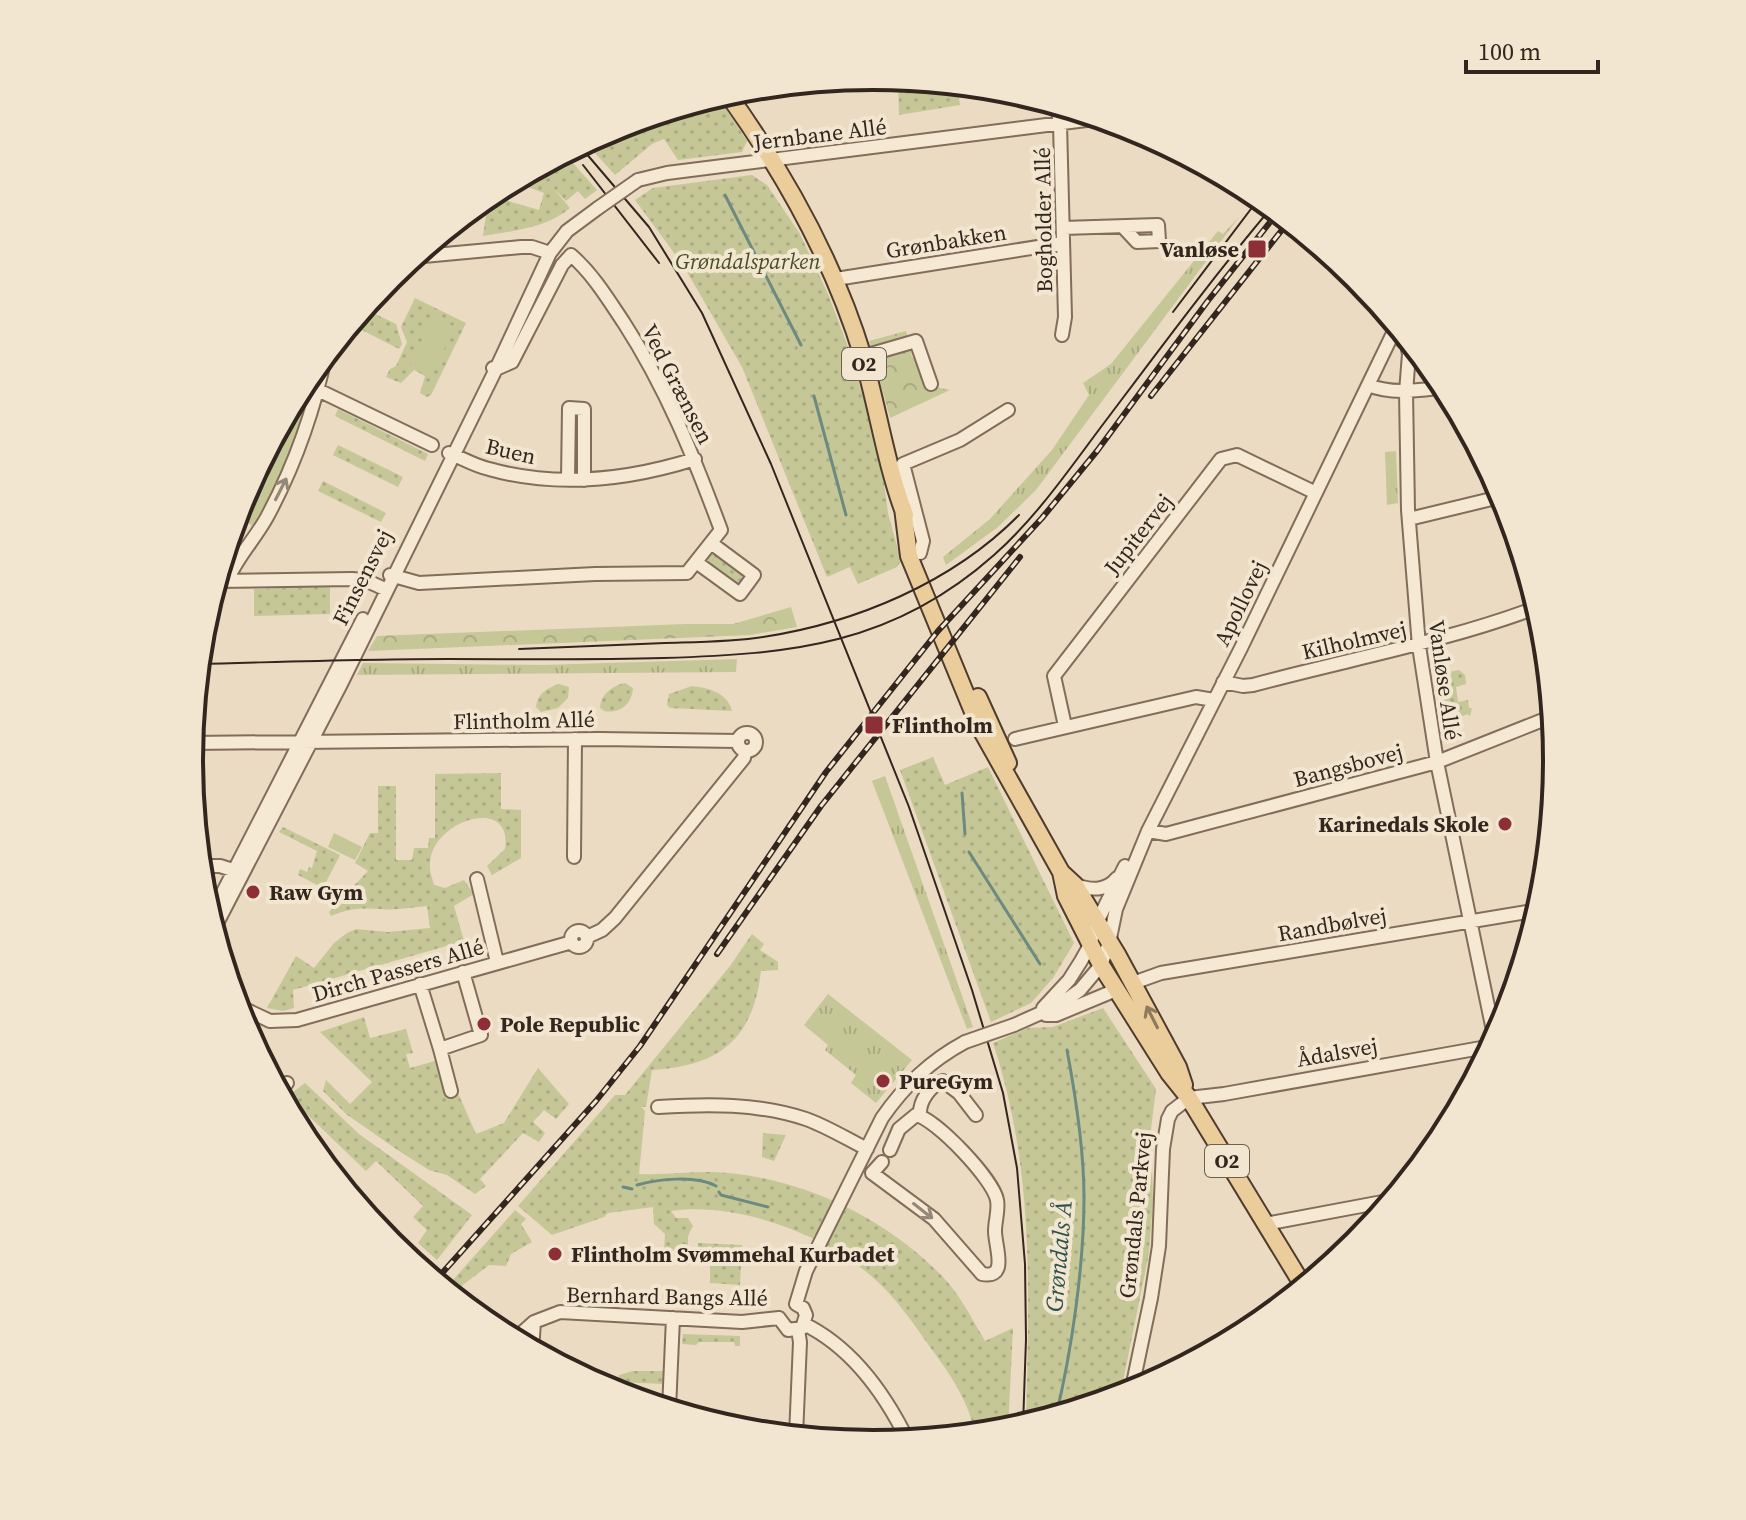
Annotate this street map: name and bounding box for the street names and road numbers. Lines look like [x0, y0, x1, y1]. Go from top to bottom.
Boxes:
street label: Jernbane Allé [751, 111, 888, 157]
street label: Bogholder Allé [1027, 147, 1059, 293]
street label: Grønbakken [884, 217, 1008, 265]
street label: Ved Grænsen [635, 319, 721, 449]
road number: O2 [842, 348, 886, 380]
street label: Buen [483, 431, 539, 471]
street label: Jupitervej [1096, 487, 1179, 582]
street label: Finsensvej [325, 524, 399, 630]
street label: Apollovej [1206, 555, 1274, 651]
street label: Kilholmvej [1299, 613, 1409, 667]
street label: Vanløse Allé [1422, 618, 1468, 742]
street label: Flintholm Allé [453, 704, 595, 736]
street label: Bangsbovej [1290, 736, 1406, 794]
street label: Randbølvej [1275, 900, 1389, 948]
street label: Dirch Passers Allé [309, 931, 487, 1009]
street label: Ådalsvej [1294, 1030, 1380, 1074]
street label: Grøndals Parkvej [1111, 1130, 1159, 1300]
road number: O2 [1205, 1145, 1249, 1177]
street label: Bernhard Bangs Allé [566, 1279, 768, 1313]

